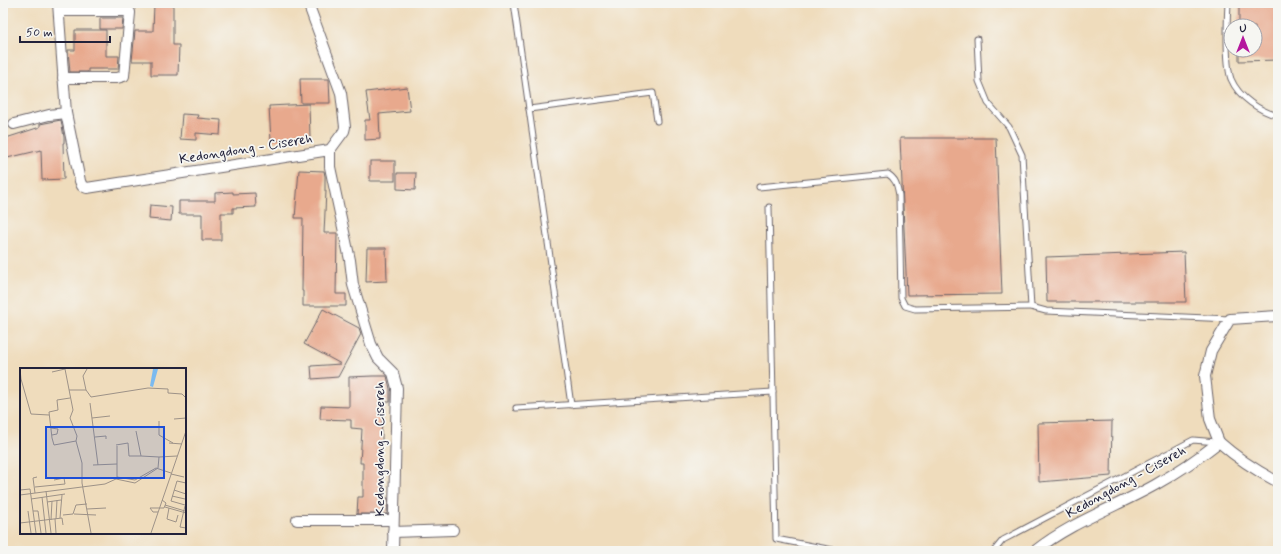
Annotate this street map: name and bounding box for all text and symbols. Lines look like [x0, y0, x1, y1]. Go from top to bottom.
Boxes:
scale bar [20, 18, 110, 44]
north arrow [1223, 18, 1263, 58]
text: U [1239, 22, 1247, 36]
text: 50 m [26, 25, 53, 41]
street label: Kedongdong - Cisereh [178, 130, 314, 168]
inset map [20, 368, 186, 534]
street label: Kedongdong - Cisereh [371, 382, 389, 516]
street label: Kedongdong - Cisereh [1063, 441, 1189, 523]

